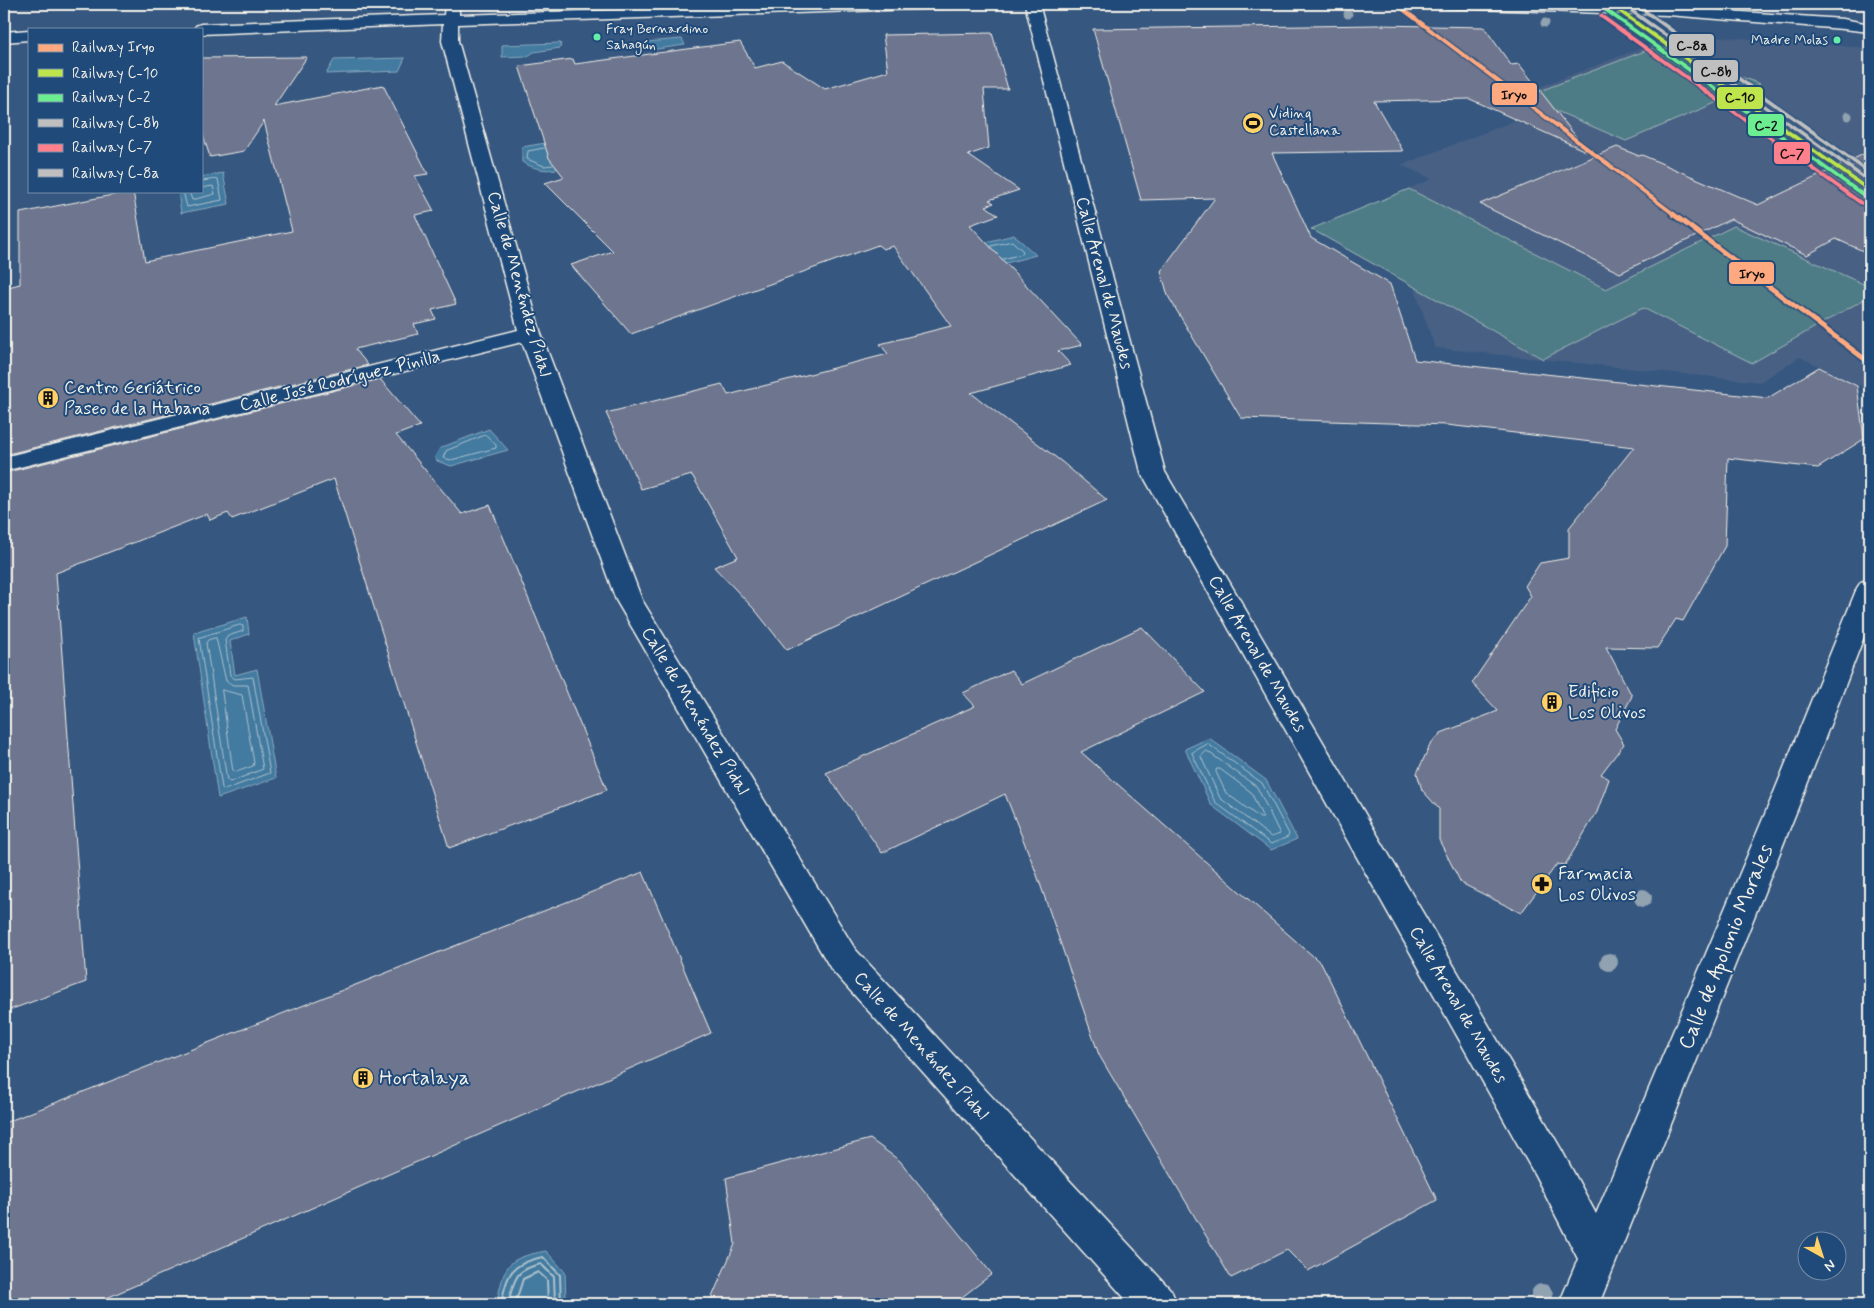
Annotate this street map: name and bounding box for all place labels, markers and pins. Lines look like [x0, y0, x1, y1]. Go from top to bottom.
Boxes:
place label: Fray Bernardino Sahagún [606, 20, 709, 55]
place label: Madre Molas [1751, 31, 1828, 49]
marker: Fray Bernardino Sahagún [592, 32, 602, 42]
marker: Madre Molas [1832, 35, 1842, 45]
place label: Viding Castellana [1269, 104, 1341, 141]
sports icon: Viding Castellana [1241, 111, 1265, 135]
place label: Centro Geriátrico Paseo de la Habana [64, 376, 210, 421]
building icon: Centro Geriátrico Paseo de la Habana [36, 386, 60, 410]
place label: Edificio Los Olivos [1568, 680, 1646, 725]
building icon: Edificio Los Olivos [1540, 690, 1564, 714]
place label: Farmacia Los Olivos [1558, 862, 1636, 907]
pharmacy icon: Farmacia Los Olivos [1530, 872, 1554, 896]
place label: Hortalaya [379, 1064, 469, 1092]
building icon: Hortalaya [351, 1066, 375, 1090]

